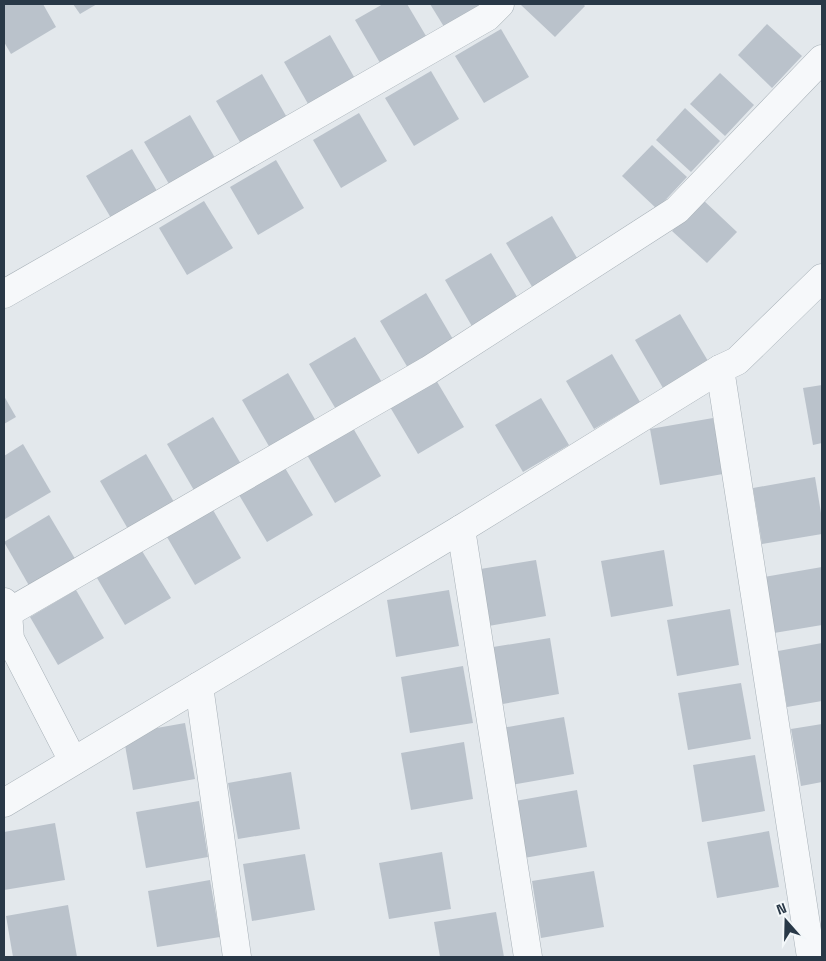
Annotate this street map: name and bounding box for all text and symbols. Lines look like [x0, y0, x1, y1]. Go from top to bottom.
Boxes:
north arrow [761, 896, 811, 946]
text: N [774, 899, 789, 919]

